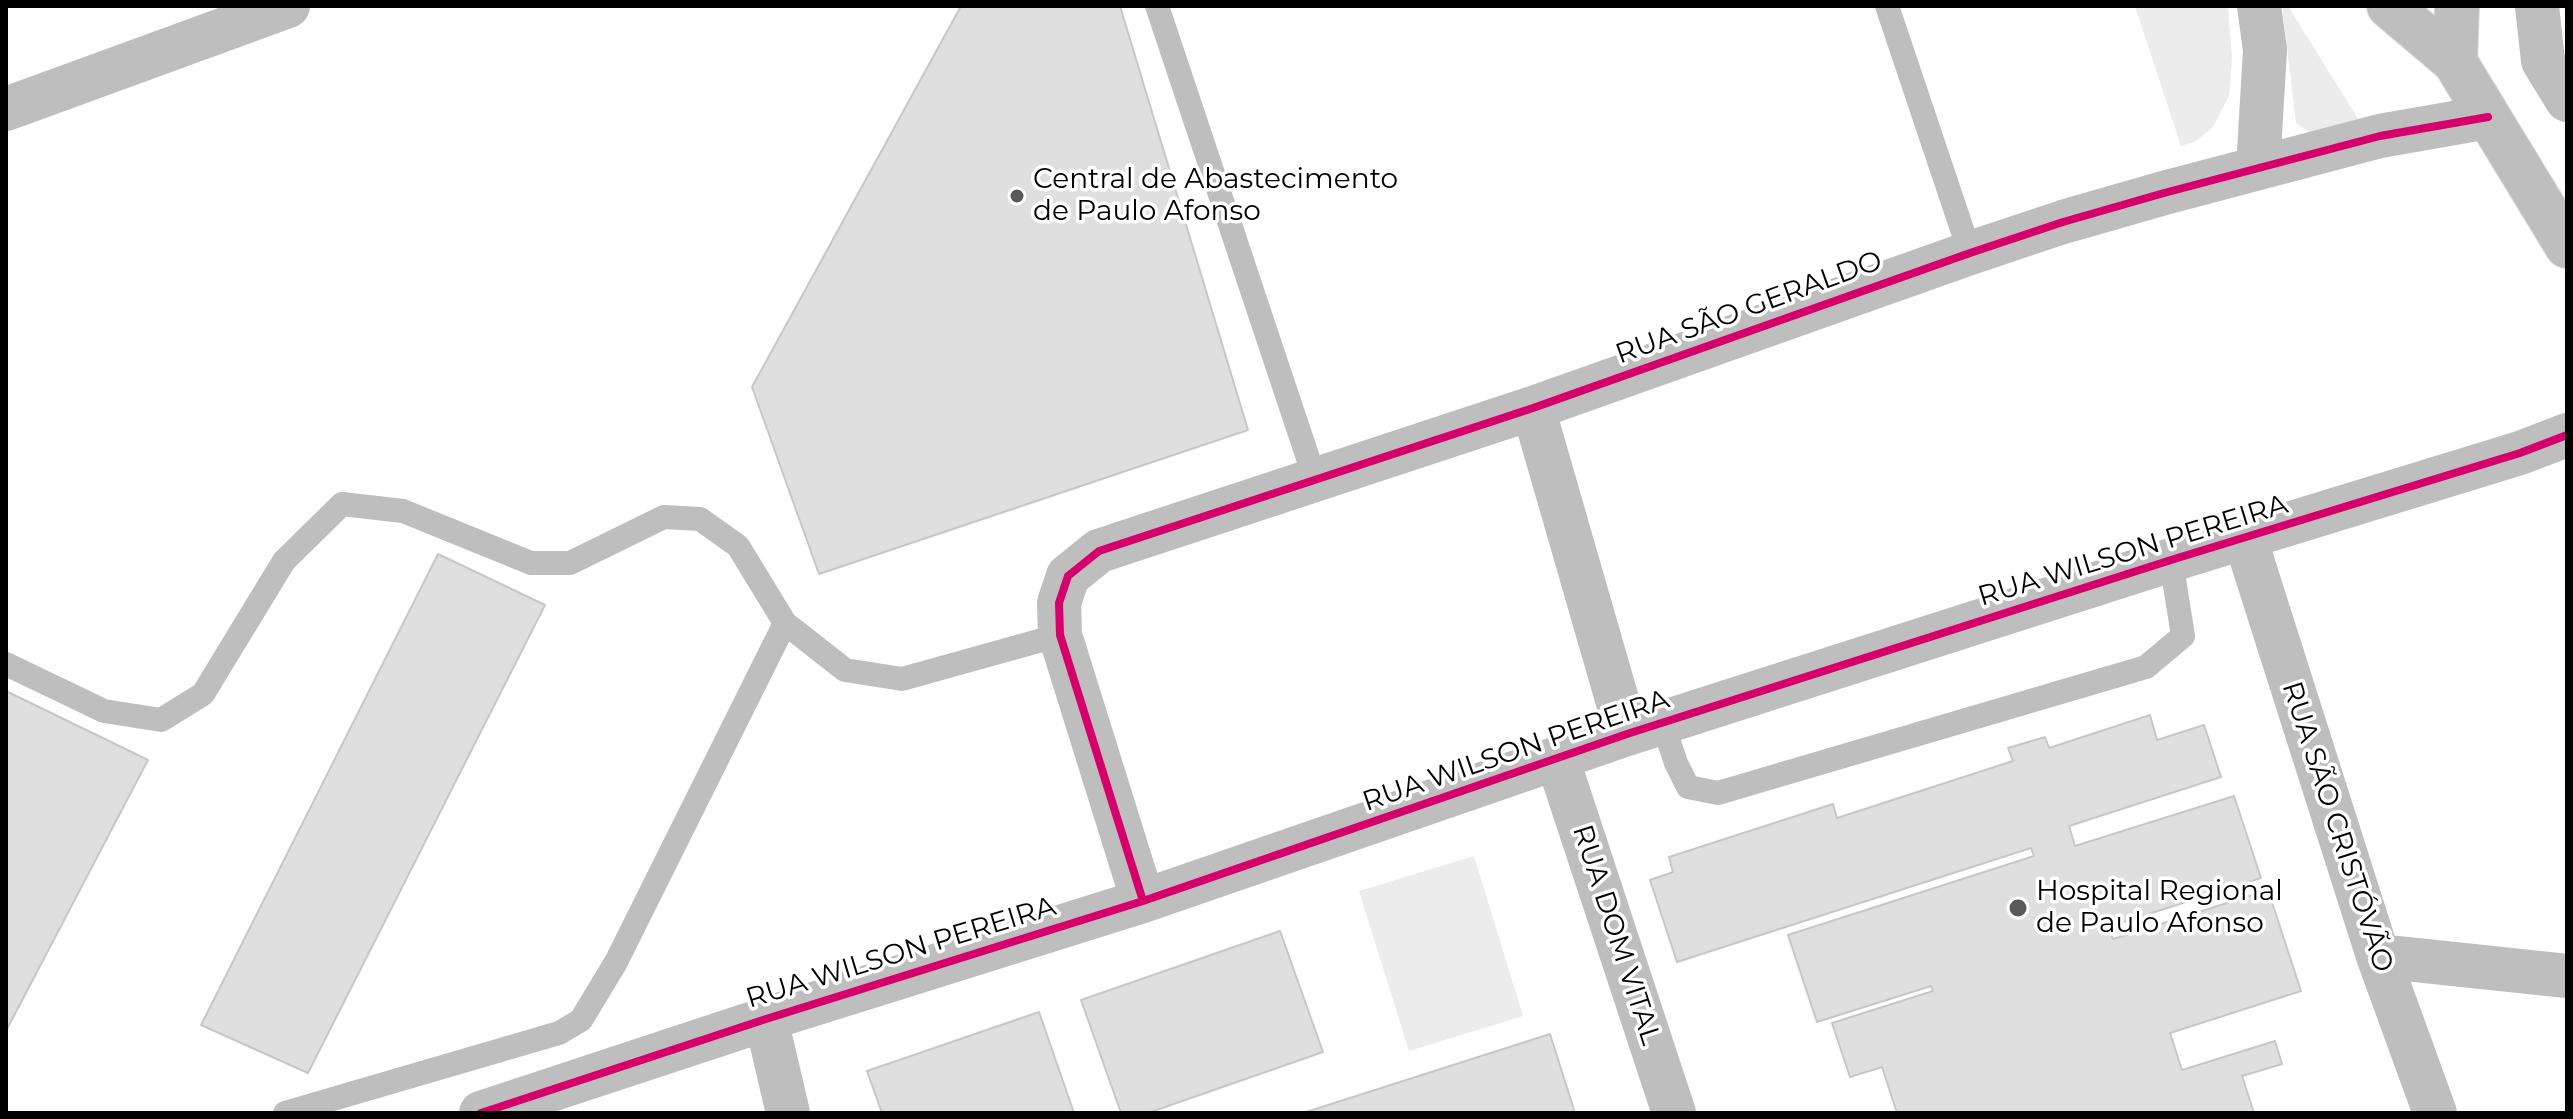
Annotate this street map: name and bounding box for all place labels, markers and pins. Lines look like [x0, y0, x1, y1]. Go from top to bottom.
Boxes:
place label: Central de Abastecimento de Paulo Afonso [1033, 163, 1398, 229]
marker: Central de Abastecimento de Paulo Afonso [1008, 187, 1026, 205]
place label: Hospital Regional de Paulo Afonso [2036, 875, 2283, 941]
marker: Hospital Regional de Paulo Afonso [2007, 897, 2029, 919]

